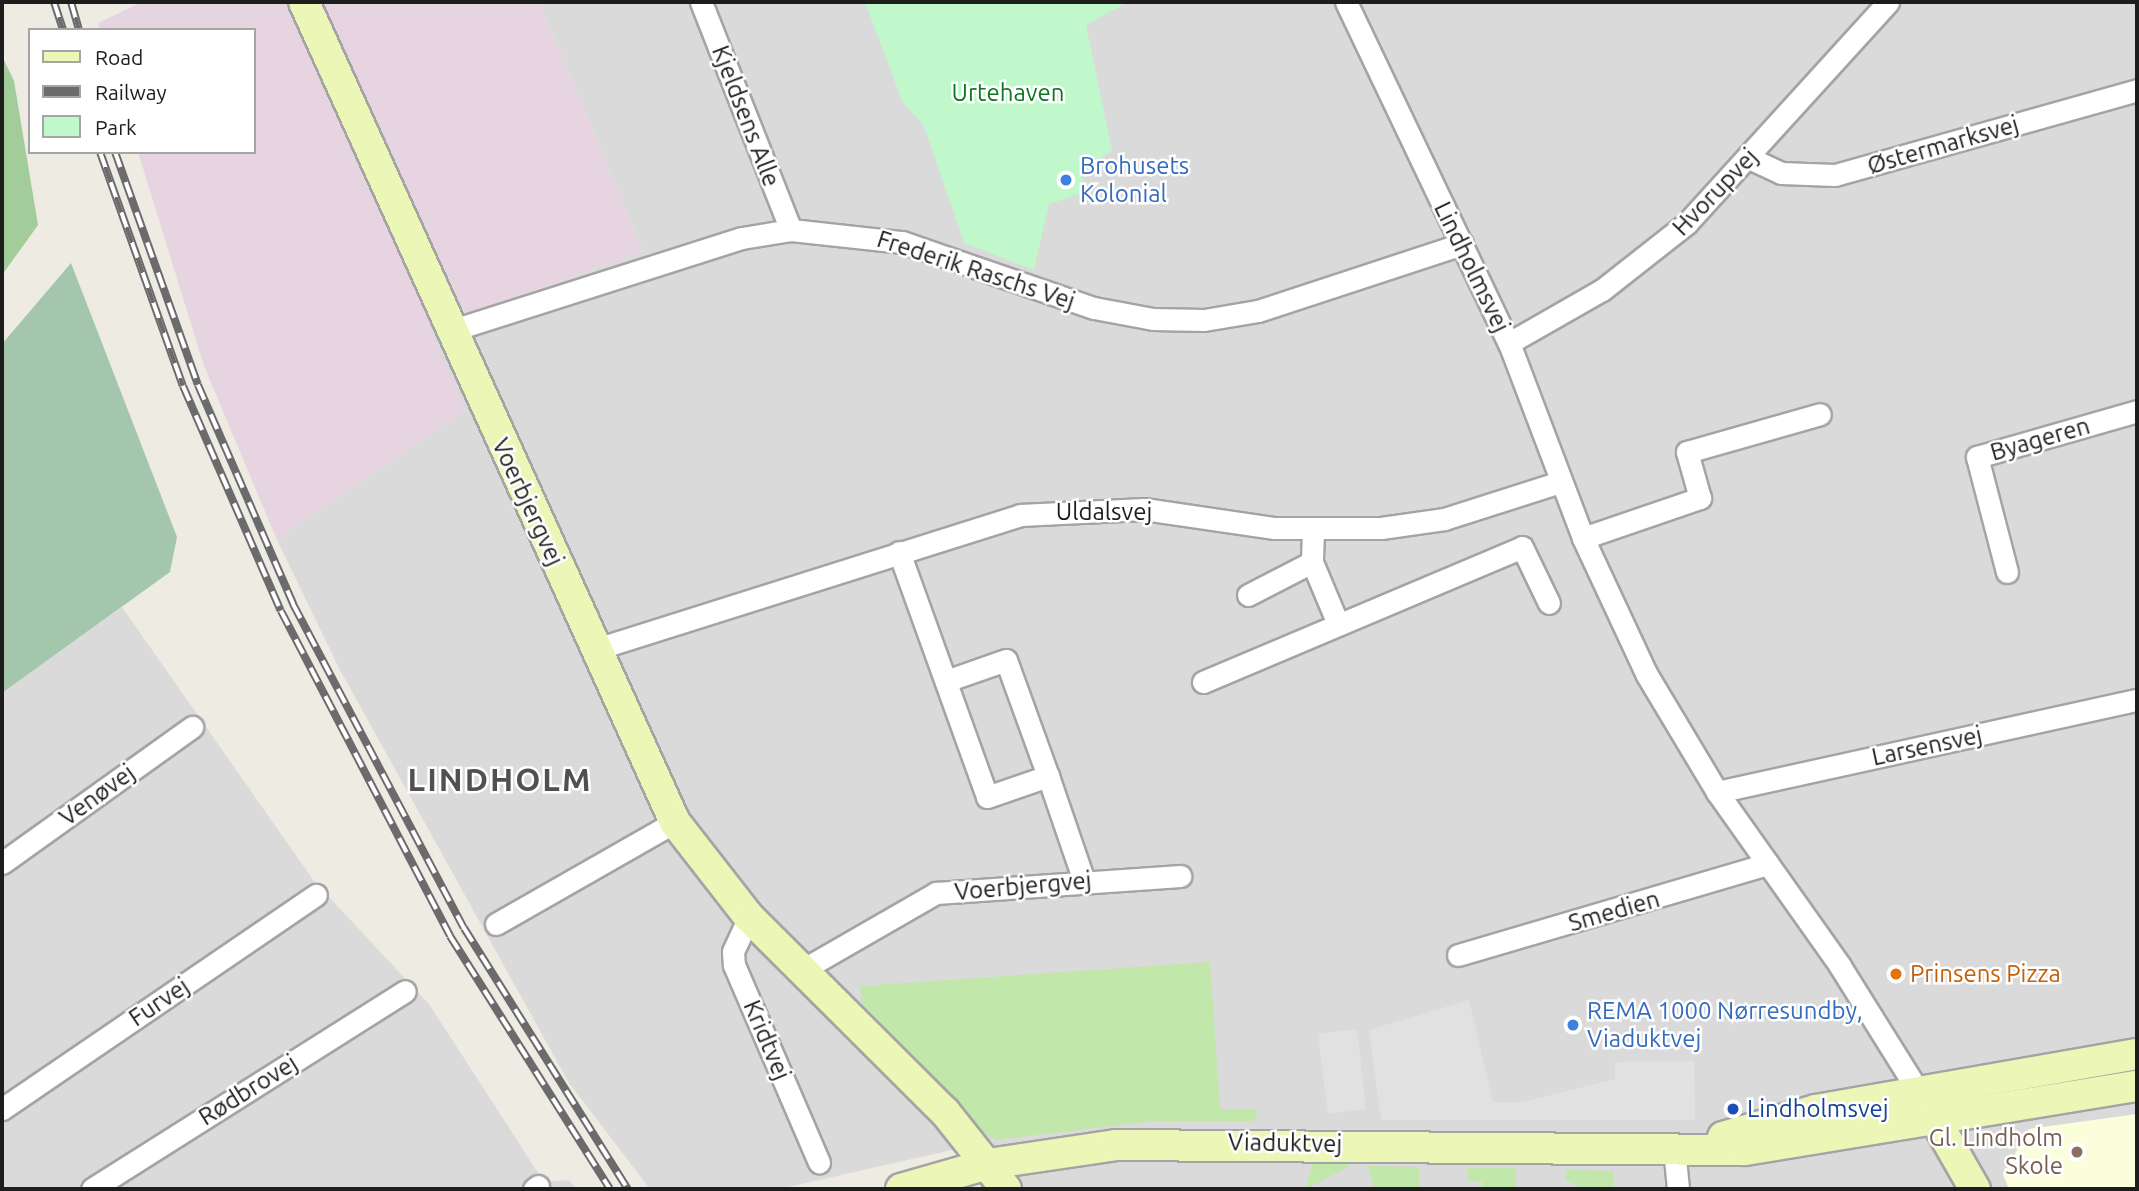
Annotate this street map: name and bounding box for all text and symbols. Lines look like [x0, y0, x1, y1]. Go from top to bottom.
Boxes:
legend [28, 28, 256, 154]
street label: Kjeldsens Alle [706, 41, 786, 191]
text: Road [95, 45, 143, 69]
park label: Urtehaven [952, 79, 1064, 107]
text: Railway [95, 80, 167, 104]
street label: Østermarksvej [1864, 110, 2022, 180]
text: Park [95, 115, 137, 139]
street label: Hvorupvej [1666, 142, 1764, 242]
place label: Brohusets Kolonial [1080, 152, 1189, 208]
marker: Brohusets Kolonial [1058, 172, 1074, 188]
street label: Lindholmsvej [1428, 197, 1516, 337]
street label: Frederik Raschs Vej [873, 224, 1079, 316]
street label: Byageren [1987, 411, 2093, 467]
street label: Voerbjergvej [486, 434, 570, 570]
street label: Uldalsvej [1056, 498, 1152, 526]
street label: Larsensvej [1869, 720, 1985, 772]
street label: Venøvej [54, 758, 140, 832]
district label: LINDHOLM [409, 760, 591, 798]
street label: Voerbjergvej [953, 866, 1093, 906]
street label: Smedien [1565, 884, 1663, 938]
place label: Prinsens Pizza [1910, 960, 2061, 988]
marker: Prinsens Pizza [1888, 966, 1904, 982]
street label: Furvej [123, 972, 195, 1032]
street label: Kridtvej [737, 996, 797, 1084]
place label: REMA 1000 Nørresundby, Viaduktvej [1587, 997, 1863, 1053]
marker: REMA 1000 Nørresundby, Viaduktvej [1565, 1017, 1581, 1033]
street label: Rødbrovej [193, 1048, 303, 1132]
place label: Lindholmsvej [1747, 1095, 1889, 1123]
marker: Lindholmsvej [1725, 1101, 1741, 1117]
place label: Gl. Lindholm Skole [1929, 1124, 2063, 1180]
street label: Viaduktvej [1228, 1128, 1342, 1158]
marker: Gl. Lindholm Skole [2069, 1144, 2085, 1160]

